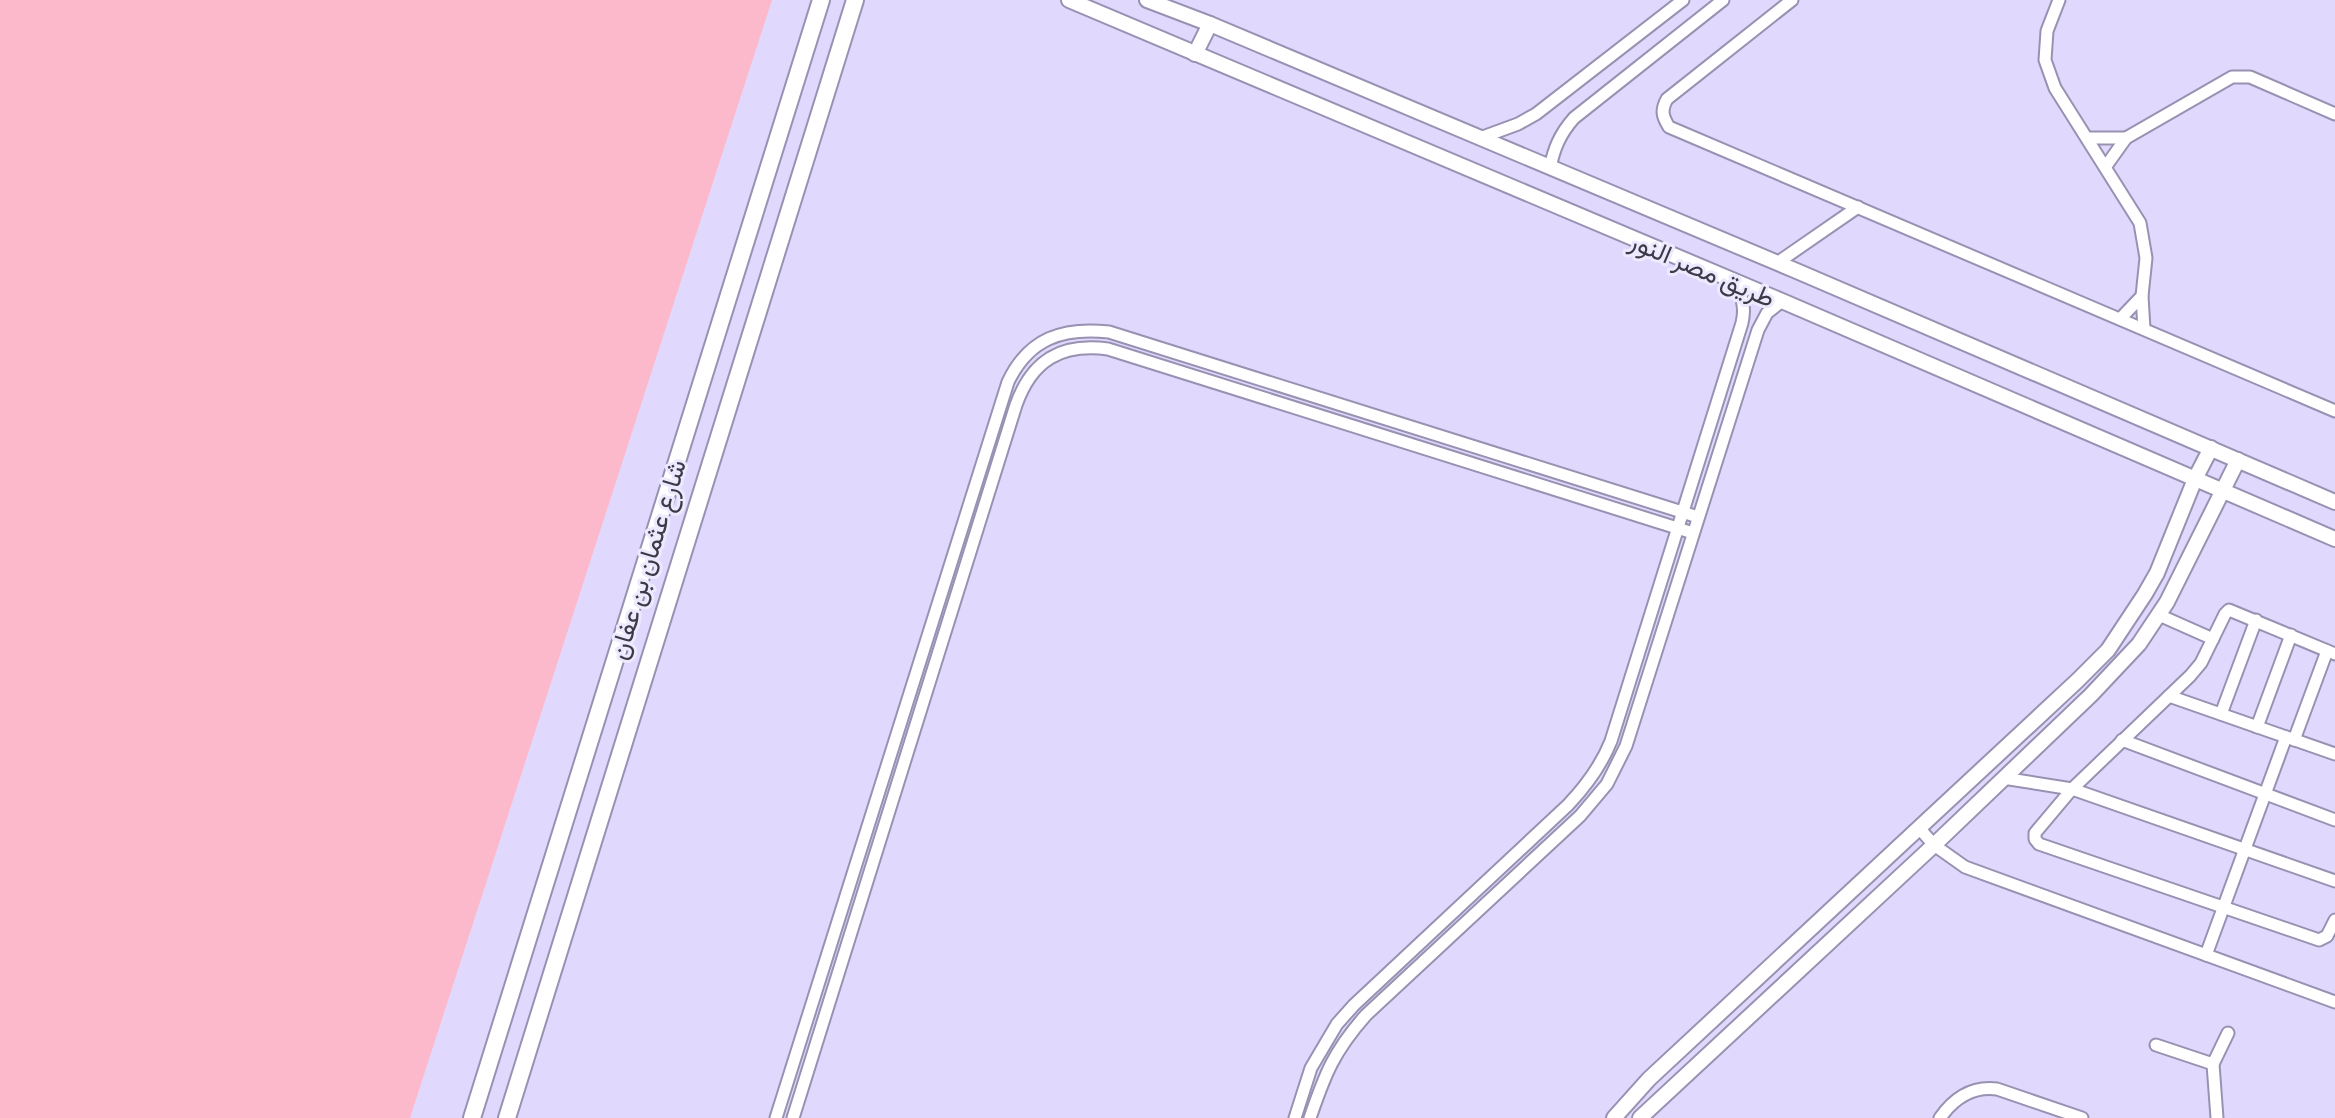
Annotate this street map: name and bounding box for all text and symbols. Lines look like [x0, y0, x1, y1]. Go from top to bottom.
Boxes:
street label: طريق مصر النور [1624, 223, 1780, 314]
street label: شارع عثمان بن عفان [601, 455, 695, 664]

